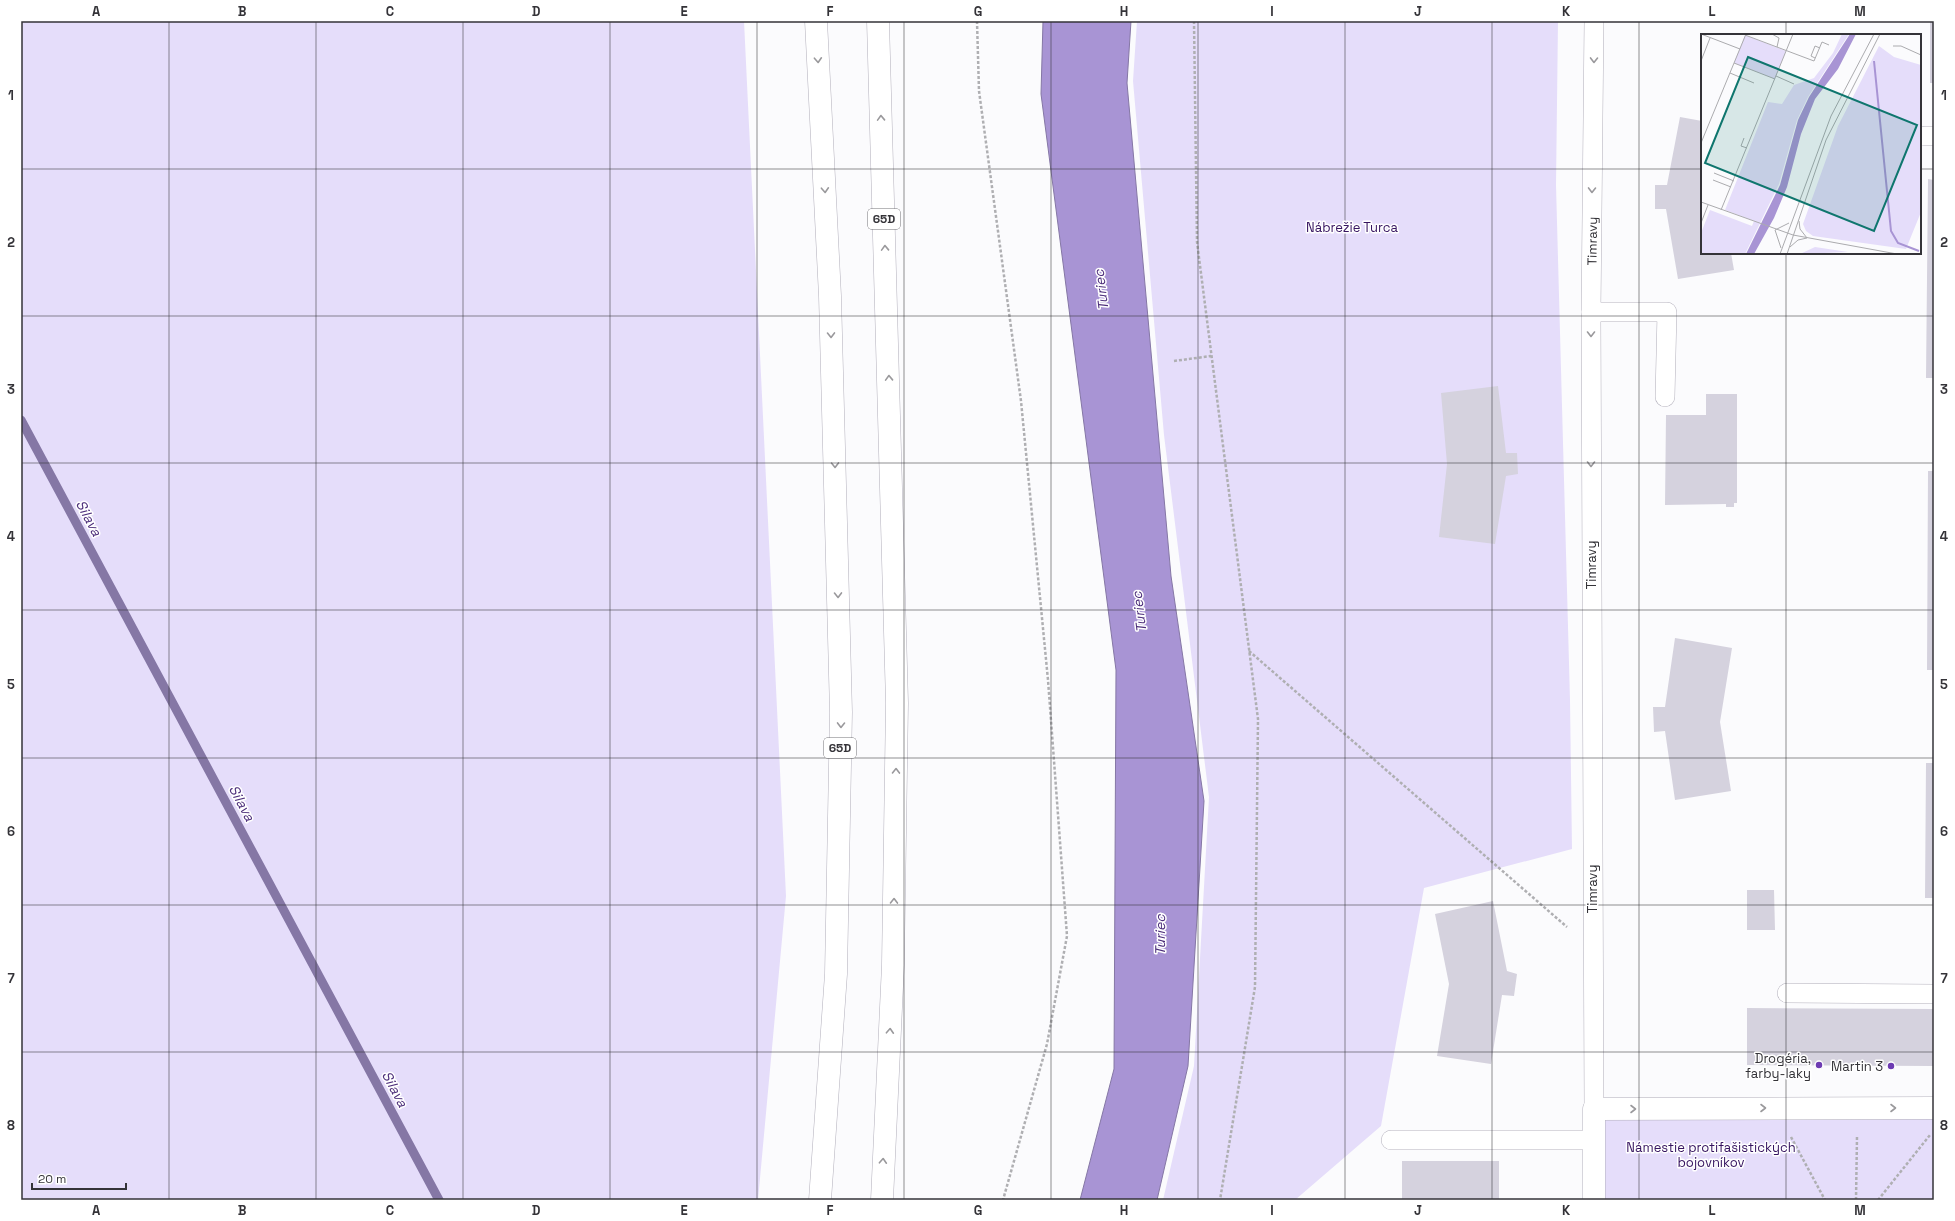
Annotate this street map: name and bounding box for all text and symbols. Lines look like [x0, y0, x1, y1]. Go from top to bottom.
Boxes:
text: A [92, 3, 101, 20]
text: B [238, 3, 247, 20]
text: C [386, 3, 394, 20]
text: D [532, 3, 541, 20]
text: E [680, 3, 688, 20]
text: F [827, 3, 834, 20]
text: G [974, 3, 982, 20]
text: H [1120, 3, 1128, 20]
text: I [1270, 3, 1274, 20]
text: J [1414, 3, 1422, 20]
text: K [1562, 3, 1571, 20]
text: L [1708, 3, 1716, 20]
text: M [1854, 3, 1866, 20]
inset map [1701, 34, 1921, 254]
one-way arrow [813, 57, 822, 63]
one-way arrow [1590, 57, 1598, 63]
text: 1 [8, 87, 14, 104]
text: 1 [1941, 87, 1947, 104]
one-way arrow [877, 115, 885, 121]
one-way arrow [820, 187, 829, 193]
one-way arrow [1588, 187, 1596, 193]
road number: 65D [868, 209, 900, 229]
street label: Timravy [1583, 217, 1601, 265]
park label: Nábrežie Turca [1306, 219, 1398, 236]
text: 2 [7, 234, 15, 251]
text: 2 [1940, 234, 1948, 251]
one-way arrow [881, 245, 889, 251]
water label: Turiec [1089, 268, 1112, 311]
one-way arrow [1587, 331, 1595, 337]
one-way arrow [827, 332, 836, 338]
one-way arrow [884, 375, 893, 381]
text: 3 [7, 381, 15, 398]
text: 3 [1940, 381, 1948, 398]
one-way arrow [1587, 461, 1595, 467]
one-way arrow [831, 462, 839, 468]
water label: Silava [72, 497, 106, 540]
text: 4 [7, 528, 15, 545]
text: 4 [1940, 528, 1948, 545]
street label: Timravy [1583, 541, 1600, 589]
water label: Turiec [1127, 590, 1150, 633]
one-way arrow [834, 592, 842, 598]
text: 5 [7, 676, 15, 693]
text: 5 [1940, 676, 1948, 693]
one-way arrow [837, 722, 845, 728]
road number: 65D [824, 738, 856, 758]
one-way arrow [892, 768, 900, 774]
water label: Silava [225, 782, 259, 825]
text: 6 [7, 823, 15, 840]
text: 6 [1940, 823, 1948, 840]
street label: Timravy [1584, 865, 1601, 913]
one-way arrow [890, 898, 898, 904]
water label: Turiec [1151, 914, 1169, 956]
text: 7 [7, 970, 15, 987]
text: 7 [1940, 970, 1948, 987]
one-way arrow [886, 1028, 894, 1034]
place label: Drogéria, farby-laky [1745, 1050, 1811, 1082]
place label: Martin 3 [1831, 1058, 1883, 1075]
marker: Drogéria, farby-laky [1814, 1060, 1824, 1070]
marker: Martin 3 [1886, 1061, 1896, 1071]
water label: Silava [378, 1068, 412, 1111]
one-way arrow [1760, 1104, 1766, 1112]
one-way arrow [1890, 1104, 1896, 1112]
one-way arrow [1630, 1105, 1636, 1113]
text: 8 [7, 1117, 15, 1134]
text: 8 [1940, 1117, 1948, 1134]
park label: Námestie protifašistických bojovníkov [1626, 1139, 1796, 1171]
one-way arrow [879, 1158, 888, 1164]
scale bar [32, 1165, 126, 1191]
text: 20 m [38, 1171, 66, 1187]
text: A [92, 1202, 101, 1219]
text: B [238, 1202, 247, 1219]
text: C [386, 1202, 394, 1219]
text: D [532, 1202, 541, 1219]
text: E [680, 1202, 688, 1219]
text: F [827, 1202, 834, 1219]
text: G [974, 1202, 982, 1219]
text: H [1120, 1202, 1128, 1219]
text: I [1270, 1202, 1274, 1219]
text: J [1414, 1202, 1422, 1219]
text: K [1562, 1202, 1571, 1219]
text: L [1708, 1202, 1716, 1219]
text: M [1854, 1202, 1866, 1219]

